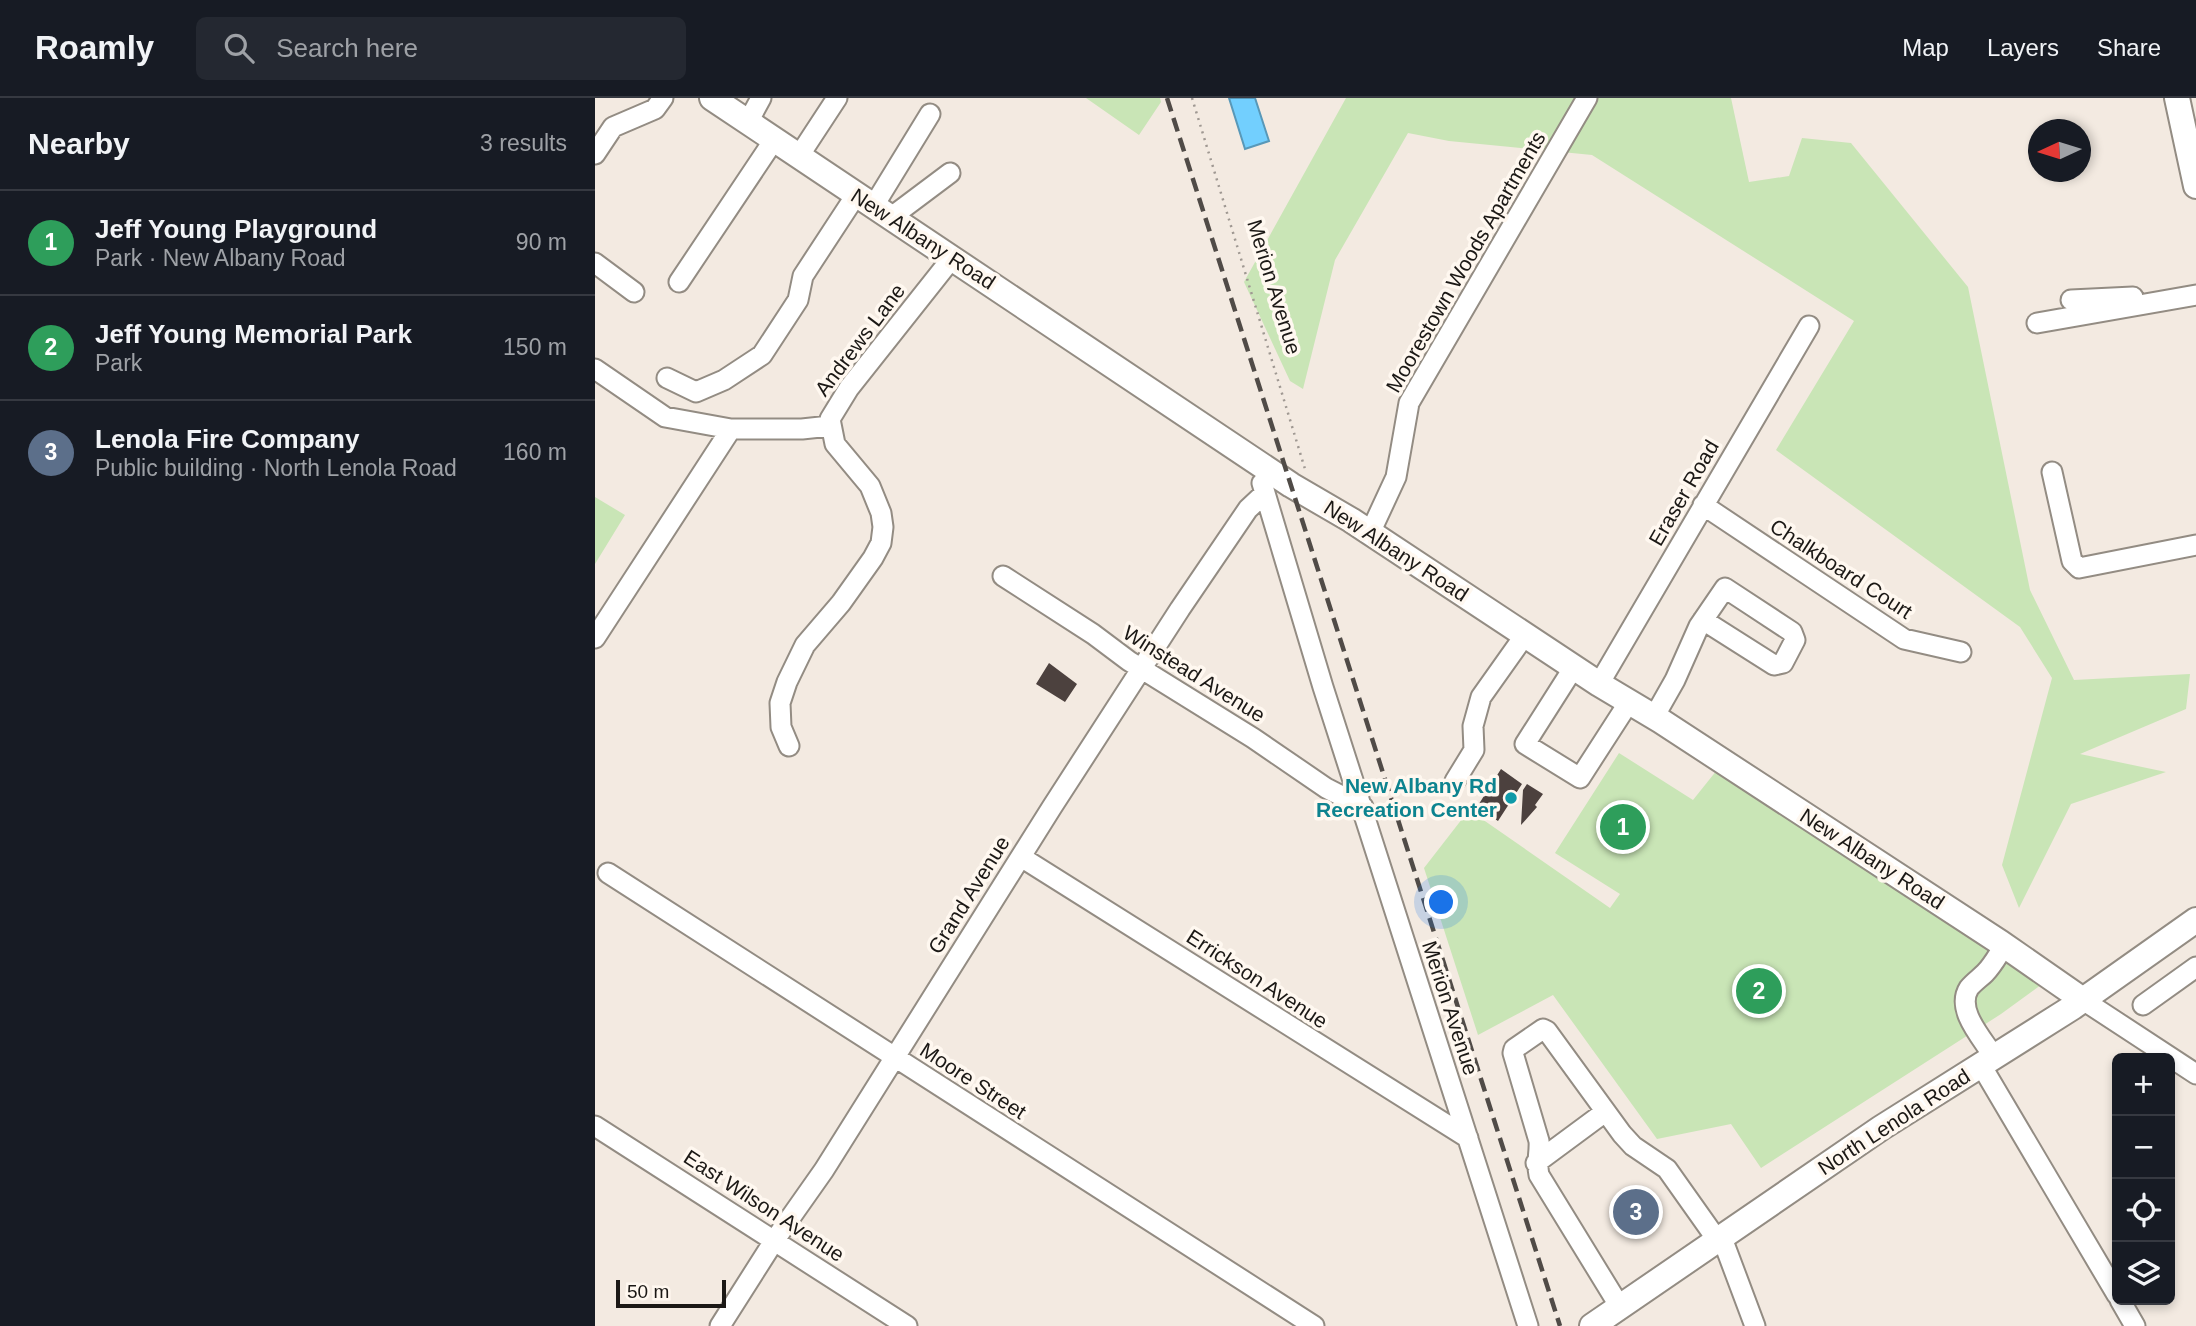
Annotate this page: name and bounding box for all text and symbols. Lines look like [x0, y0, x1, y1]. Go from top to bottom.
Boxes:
search box [196, 17, 686, 80]
text: Roamly [35, 29, 154, 66]
icon: search [220, 29, 258, 67]
text: Search here [276, 33, 418, 63]
text: Map [1902, 34, 1949, 61]
text: Layers [1987, 34, 2059, 61]
text: Share [2097, 34, 2161, 61]
north arrow [2028, 119, 2091, 182]
text: Nearby [28, 127, 130, 160]
street label: Moorestown Woods Apartments [1381, 127, 1550, 396]
text: 3 results [480, 130, 567, 156]
street label: New Albany Road [847, 183, 1000, 294]
text: Jeff Young Playground [95, 214, 377, 244]
street label: Merion Avenue [1243, 217, 1306, 357]
text: 1 [45, 229, 57, 255]
text: 90 m [516, 229, 567, 255]
text: Park · New Albany Road [95, 245, 346, 271]
street label: Andrews Lane [810, 279, 909, 400]
text: Jeff Young Memorial Park [95, 319, 412, 349]
text: 2 [45, 334, 57, 360]
text: 150 m [503, 334, 567, 360]
text: Park [95, 350, 142, 376]
text: Lenola Fire Company [95, 424, 359, 454]
street label: Eraser Road [1644, 436, 1723, 550]
text: 3 [45, 439, 57, 465]
text: 160 m [503, 439, 567, 465]
text: Public building · North Lenola Road [95, 455, 457, 481]
street label: New Albany Road [1320, 495, 1473, 606]
street label: Chalkboard Court [1766, 514, 1917, 623]
street label: Winstead Avenue [1119, 621, 1270, 727]
place label: New Albany Rd Recreation Center [1316, 774, 1497, 821]
marker: New Albany Rd Recreation Center [1503, 790, 1519, 806]
pin: 1 [1600, 801, 1646, 853]
street label: New Albany Road [1796, 803, 1949, 914]
street label: Grand Avenue [923, 832, 1014, 958]
your location [1424, 885, 1458, 919]
street label: Errickson Avenue [1183, 925, 1332, 1033]
street label: Merion Avenue [1418, 938, 1483, 1078]
pin: 2 [1736, 965, 1782, 1017]
street label: Moore Street [916, 1038, 1031, 1123]
map controls [2112, 1053, 2175, 1305]
button: + [2112, 1053, 2175, 1116]
street label: North Lenola Road [1814, 1064, 1974, 1179]
button: − [2112, 1116, 2175, 1179]
street label: East Wilson Avenue [680, 1145, 849, 1266]
button: locate [2112, 1179, 2175, 1242]
pin: 3 [1613, 1186, 1659, 1238]
button: layers [2112, 1242, 2175, 1305]
scale bar [616, 1277, 726, 1309]
text: 50 m [627, 1281, 669, 1302]

